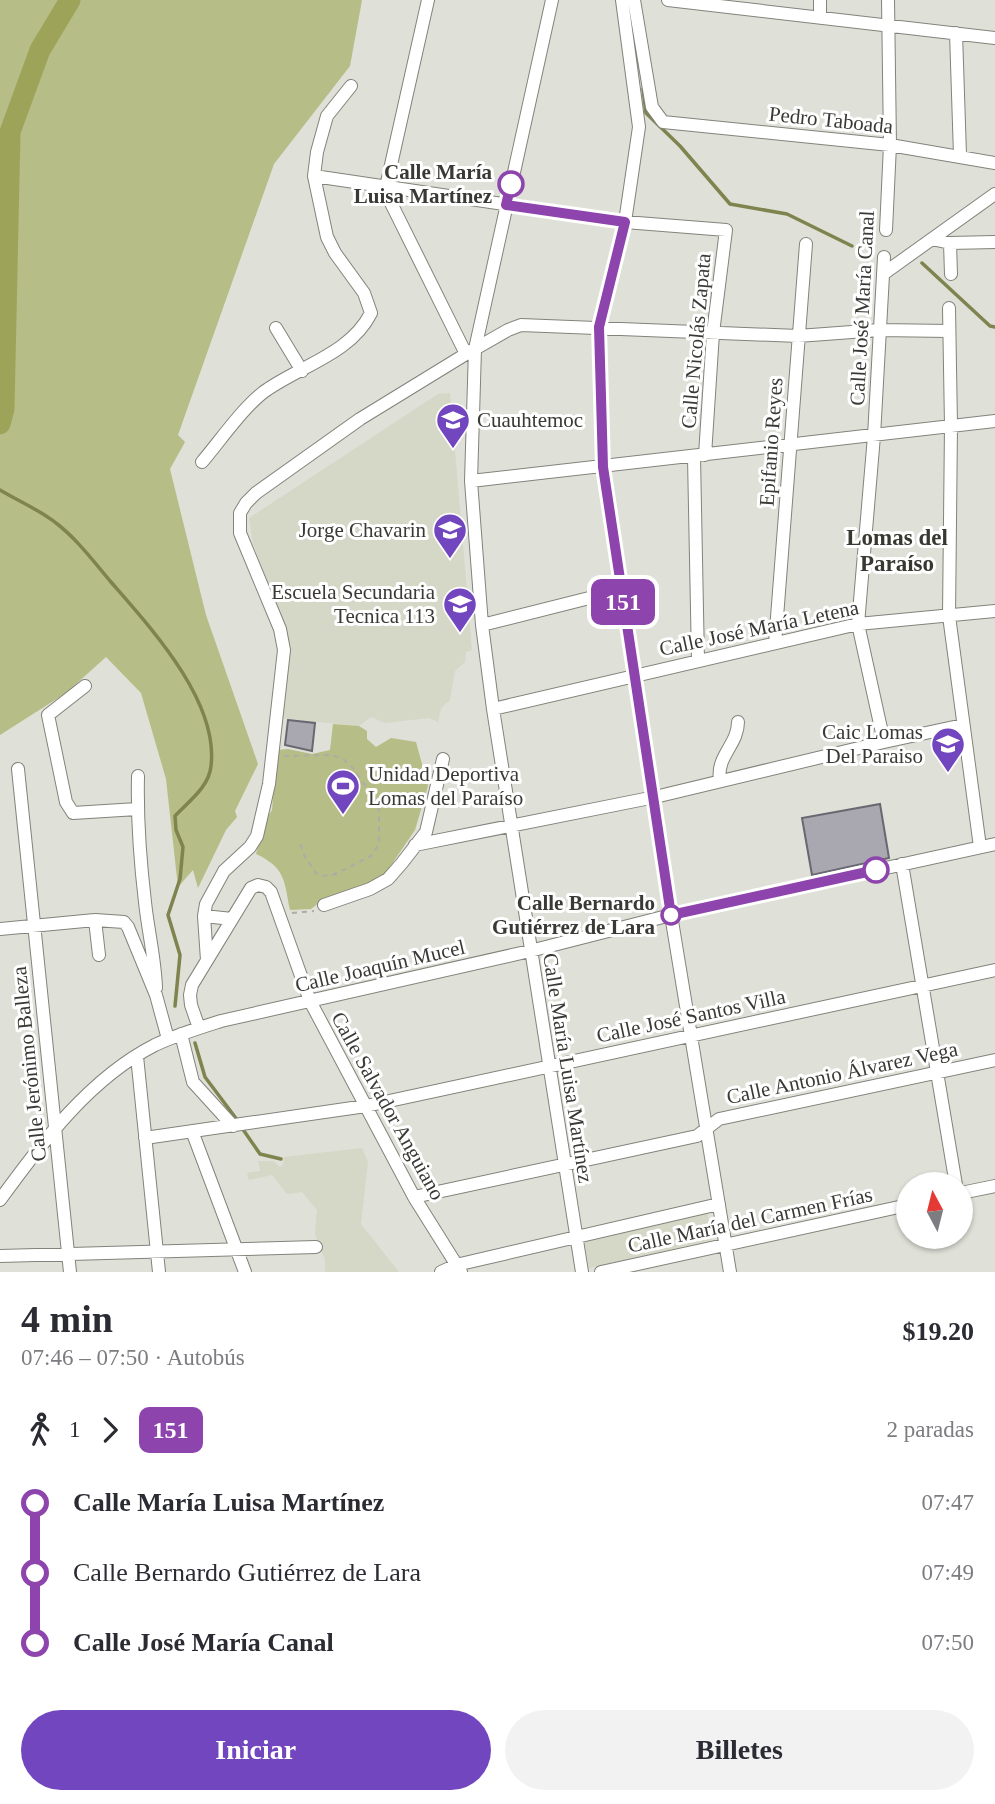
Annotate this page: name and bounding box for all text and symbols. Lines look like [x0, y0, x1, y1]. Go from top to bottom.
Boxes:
street label: Pedro Taboada [768, 102, 895, 139]
place label: Calle María Luisa Martínez [354, 160, 492, 208]
marker: Calle María Luisa Martínez [498, 171, 524, 197]
street label: Calle José María Canal [845, 210, 879, 406]
street label: Calle Nicolás Zapata [676, 252, 716, 430]
street label: Epifanio Reyes [755, 377, 787, 507]
school or university icon: Cuauhtemoc [434, 401, 472, 450]
place label: Cuauhtemoc [477, 408, 583, 432]
school or university icon: Jorge Chavarin [431, 511, 469, 560]
place label: Jorge Chavarin [299, 518, 426, 542]
district label: Lomas del Paraíso [846, 525, 948, 576]
line badge: 151 [583, 579, 663, 625]
place label: Escuela Secundaria Tecnica 113 [271, 580, 436, 628]
school or university icon: Escuela Secundaria Tecnica 113 [441, 585, 479, 634]
text: 151 [605, 589, 641, 615]
street label: Calle José María Letena [657, 595, 862, 661]
place label: Caic Lomas Del Paraiso [822, 720, 923, 768]
school or university icon: Caic Lomas Del Paraiso [929, 725, 967, 774]
place label: Unidad Deportiva Lomas del Paraíso [368, 762, 523, 810]
sports icon: Unidad Deportiva Lomas del Paraíso [324, 767, 362, 816]
unlabelled marker [863, 857, 889, 883]
place label: Calle Bernardo Gutiérrez de Lara [492, 891, 655, 939]
marker: Calle Bernardo Gutiérrez de Lara [661, 905, 681, 925]
street label: Calle Joaquín Mucel [293, 935, 468, 997]
street label: Calle María Luisa Martínez [538, 951, 598, 1185]
street label: Calle Jerónimo Balleza [7, 965, 51, 1163]
street label: Calle José Santos Villa [594, 984, 788, 1048]
street label: Calle Salvador Anguiano [326, 1008, 450, 1204]
street label: Calle Antonio Álvarez Vega [724, 1037, 960, 1109]
north arrow [896, 1172, 973, 1250]
map controls [896, 1172, 973, 1249]
street label: Calle María del Carmen Frías [625, 1182, 875, 1258]
text: 4 min [21, 1298, 113, 1340]
text: $19.20 [903, 1317, 974, 1346]
text: 07:46 – 07:50 · Autobús [21, 1345, 245, 1370]
icon: walk [21, 1411, 59, 1449]
icon: forward [91, 1411, 129, 1449]
text: 1 [69, 1417, 81, 1442]
text: 151 [153, 1417, 189, 1443]
text: 2 paradas [887, 1417, 974, 1442]
text: Calle María Luisa Martínez [73, 1488, 384, 1517]
text: 07:47 [922, 1490, 974, 1515]
text: Calle Bernardo Gutiérrez de Lara [73, 1558, 421, 1587]
text: 07:49 [922, 1560, 974, 1585]
text: Calle José María Canal [73, 1628, 334, 1657]
text: 07:50 [922, 1630, 974, 1655]
button: Iniciar [21, 1710, 491, 1790]
button: Billetes [505, 1710, 974, 1790]

